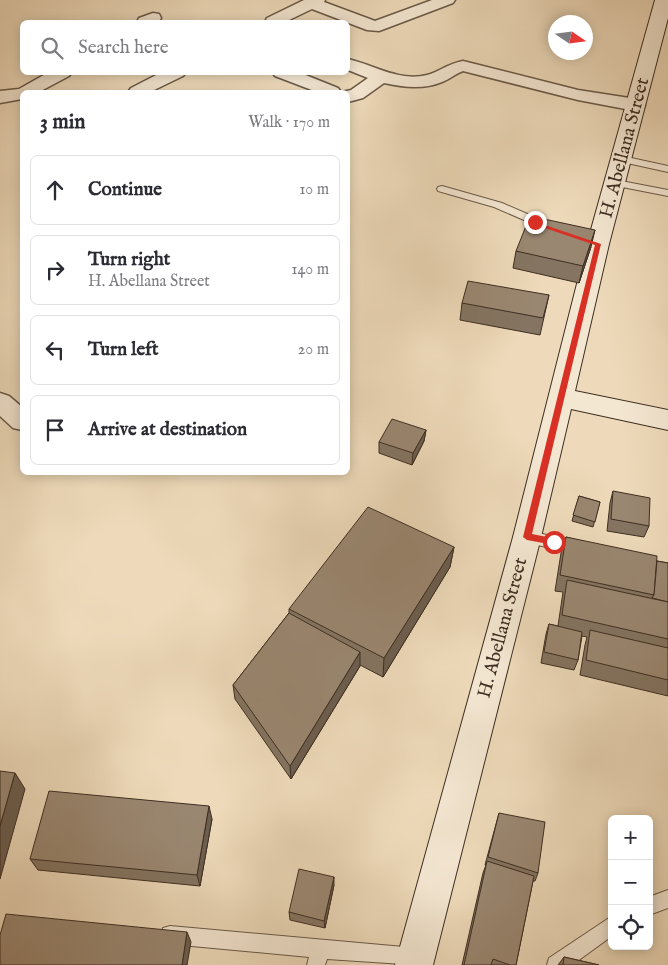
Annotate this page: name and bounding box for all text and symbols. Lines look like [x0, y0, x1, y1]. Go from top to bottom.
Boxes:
north arrow [548, 15, 593, 60]
search box [20, 20, 350, 75]
icon: search [38, 34, 66, 62]
text: Search here [78, 36, 169, 60]
street label: H. Abellana Street [595, 75, 655, 221]
text: 3 min [40, 109, 85, 136]
text: Walk · 170 m [248, 113, 330, 133]
icon: ahead [41, 176, 69, 204]
text: Continue [88, 178, 162, 202]
text: 10 m [299, 180, 329, 200]
route end [524, 211, 547, 234]
text: Turn right [88, 248, 170, 272]
icon: right [41, 256, 69, 284]
text: 140 m [291, 260, 329, 280]
text: H. Abellana Street [88, 272, 210, 292]
icon: left [41, 336, 69, 364]
text: Turn left [88, 338, 159, 362]
text: 20 m [298, 340, 329, 360]
icon: arrive [41, 416, 69, 444]
text: Arrive at destination [88, 418, 247, 442]
route start [543, 531, 566, 554]
street label: H. Abellana Street [473, 555, 533, 701]
map controls [608, 815, 653, 950]
button: + [608, 815, 653, 860]
button: − [608, 860, 653, 905]
button: locate [608, 905, 653, 950]

